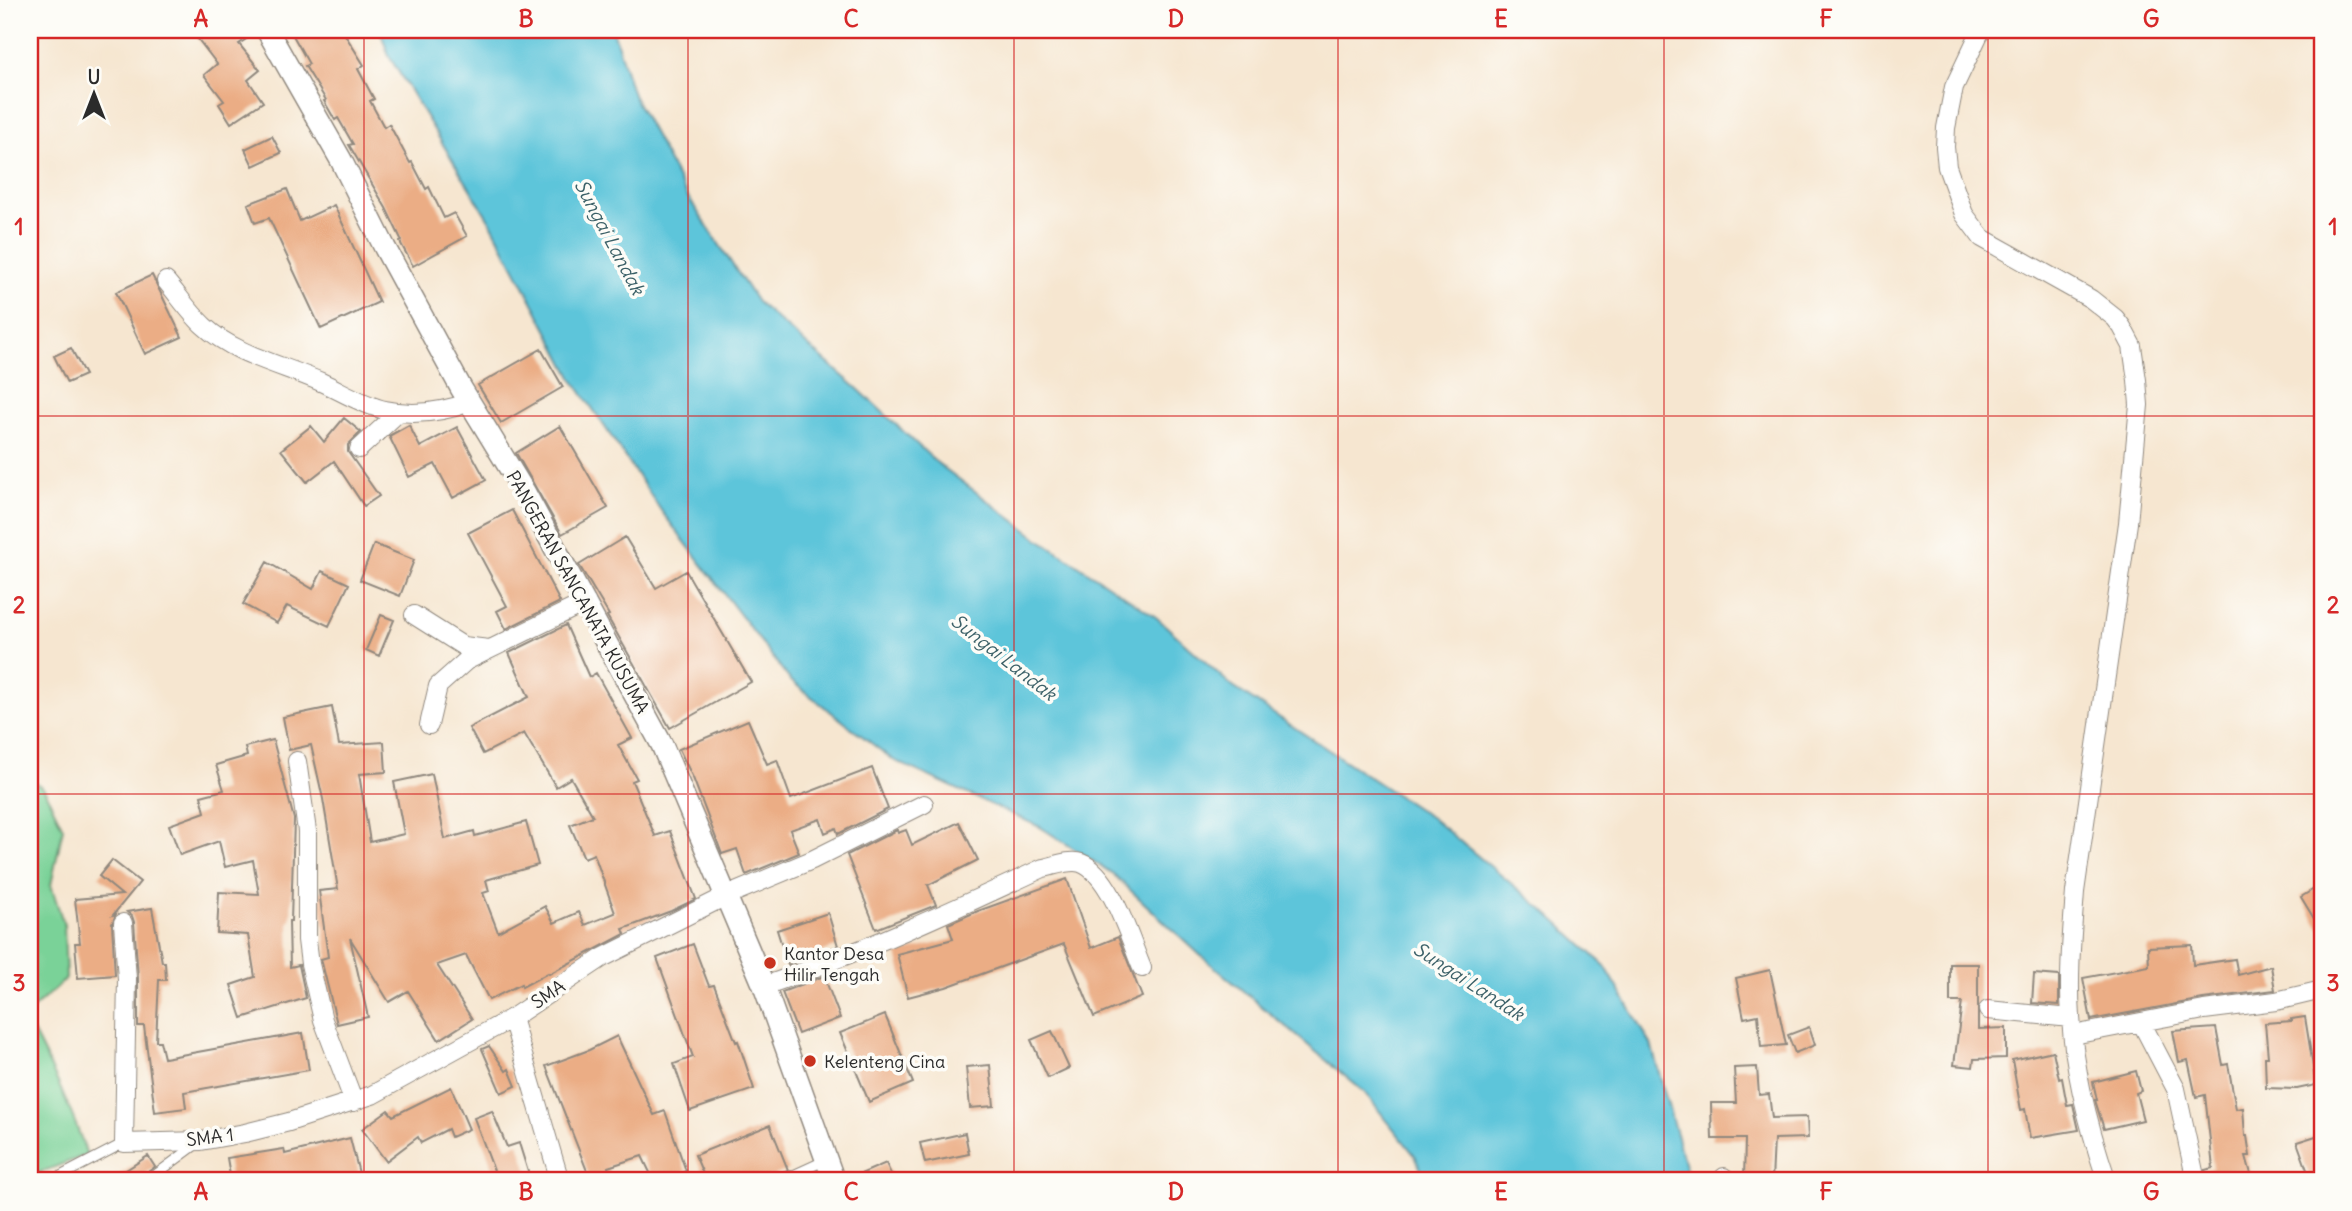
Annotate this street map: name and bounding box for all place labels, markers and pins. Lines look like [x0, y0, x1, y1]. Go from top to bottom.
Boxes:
place label: Kantor Desa Hilir Tengah [784, 942, 884, 986]
marker: Kantor Desa Hilir Tengah [762, 955, 778, 971]
place label: Kelenteng Cina [824, 1050, 945, 1073]
marker: Kelenteng Cina [802, 1053, 818, 1069]

